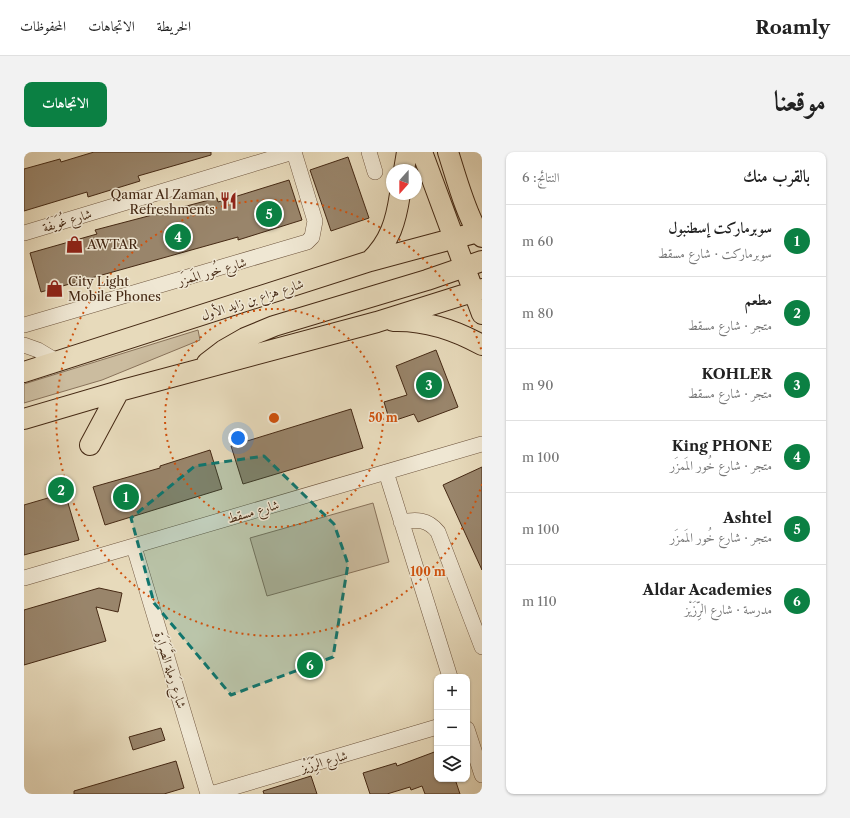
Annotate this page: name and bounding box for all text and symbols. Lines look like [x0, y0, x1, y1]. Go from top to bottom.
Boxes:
text: Roamly [755, 16, 830, 39]
text: المحفوظات [20, 17, 66, 35]
text: الاتجاهات [88, 17, 135, 35]
text: الخريطة [157, 17, 191, 35]
button: الاتجاهات [24, 82, 107, 127]
text: موقعنا [774, 84, 826, 118]
north arrow [386, 164, 422, 200]
text: بالقرب منك [743, 166, 810, 186]
text: النتائج: 6 [522, 169, 560, 185]
place label: Qamar Al Zaman Refreshments [111, 186, 215, 217]
restaurant icon: Qamar Al Zaman Refreshments [218, 191, 238, 211]
pin: 5 [256, 199, 282, 229]
street label: شارع غُوَيفَة [40, 203, 95, 239]
text: سوبرماركت إسطنبول [668, 218, 772, 237]
pin: 4 [165, 222, 191, 252]
text: 60 m [522, 233, 553, 249]
text: 1 [794, 233, 800, 249]
shop icon: AWTAR [64, 234, 84, 254]
place label: AWTAR [86, 236, 139, 252]
text: سوبرماركت · شارع مسقط [658, 245, 772, 261]
street label: شارع خُور المَمزَر [173, 252, 249, 293]
place label: City Light Mobile Phones [68, 273, 161, 304]
street label: شارع هزاع بن زايد الأول [199, 275, 307, 327]
shop icon: City Light Mobile Phones [45, 278, 65, 298]
text: مطعم [745, 290, 772, 309]
text: 80 m [522, 305, 554, 321]
text: 2 [793, 305, 801, 321]
text: متجر · شارع مسقط [688, 317, 772, 333]
text: KOHLER [702, 364, 772, 383]
pin: 3 [416, 370, 442, 400]
text: 90 m [522, 377, 553, 393]
text: 3 [793, 377, 801, 393]
text: متجر · شارع مسقط [688, 385, 772, 401]
text: 50 m [368, 410, 398, 425]
centre of rings [267, 411, 281, 425]
your location [228, 428, 248, 448]
text: King PHONE [672, 436, 772, 455]
text: 100 m [522, 449, 560, 465]
text: 4 [793, 449, 801, 465]
text: متجر · شارع خُور المَمزَر [670, 457, 772, 473]
pin: 2 [48, 475, 74, 505]
pin: 1 [113, 482, 139, 512]
street label: شارع مسقط [225, 496, 282, 530]
text: Ashtel [723, 508, 772, 527]
text: 100 m [522, 521, 560, 537]
text: 5 [793, 521, 801, 537]
text: متجر · شارع خُور المَمزَر [670, 529, 772, 545]
text: 100 m [410, 564, 446, 579]
text: Aldar Academies [643, 580, 772, 599]
text: 110 m [522, 593, 557, 609]
text: 6 [793, 593, 801, 609]
text: مدرسة · شارع الرِّزَيْز [685, 601, 772, 617]
street label: شارع رَملة الصَّرَارَة [148, 629, 193, 711]
pin: 6 [297, 650, 323, 680]
map controls [434, 674, 470, 782]
button: + [434, 674, 470, 710]
button: − [434, 710, 470, 746]
street label: شارع الرِّزَيْز [297, 746, 350, 780]
button: layers [434, 746, 470, 782]

